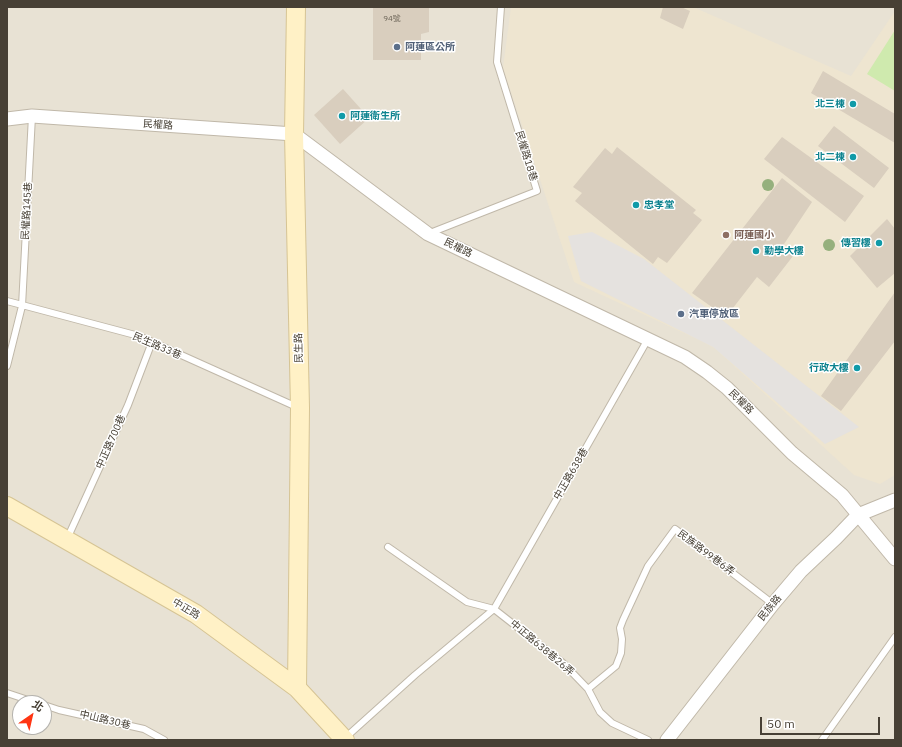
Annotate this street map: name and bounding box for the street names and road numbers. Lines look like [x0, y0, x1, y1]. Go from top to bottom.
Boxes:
street label: 民權路 [143, 118, 173, 132]
street label: 民權路18巷 [513, 129, 539, 183]
street label: 民權路145巷 [19, 182, 35, 240]
street label: 民權路 [442, 236, 474, 260]
street label: 民生路33巷 [131, 330, 183, 362]
street label: 民生路 [293, 333, 305, 363]
street label: 民權路 [726, 387, 756, 417]
street label: 中正路700巷 [94, 413, 128, 471]
street label: 中正路638巷 [551, 446, 591, 502]
street label: 民族路99巷6弄 [675, 528, 737, 578]
street label: 民族路 [756, 593, 784, 623]
street label: 中正路 [170, 596, 202, 622]
street label: 中正路638巷26弄 [508, 618, 576, 678]
street label: 中山路30巷 [78, 708, 132, 732]

